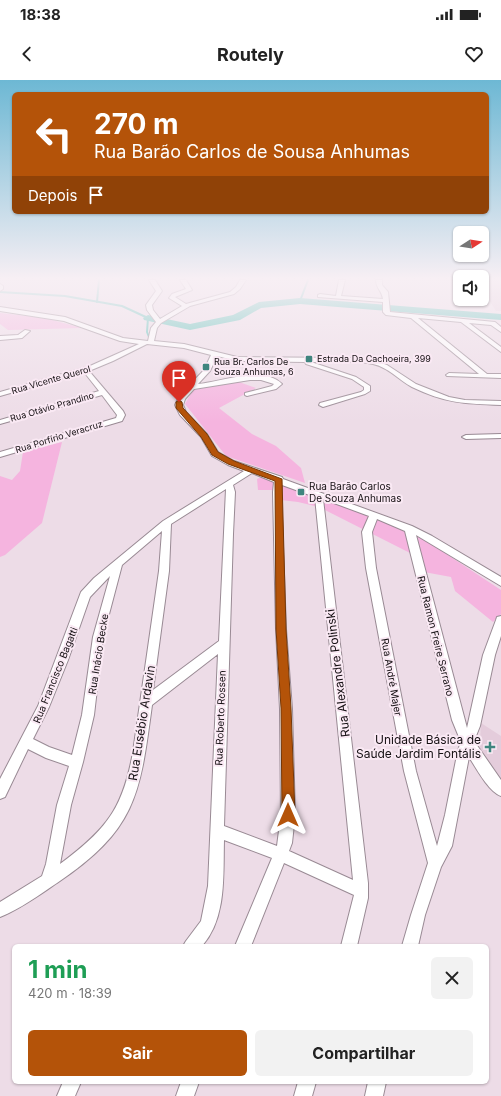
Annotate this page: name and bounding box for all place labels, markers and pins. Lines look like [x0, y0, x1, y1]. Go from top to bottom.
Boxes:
place label: Estrada Da Cachoeira, 399 [317, 353, 431, 364]
marker: Estrada Da Cachoeira, 399 [304, 354, 314, 364]
place label: Rua Br. Carlos De Souza Anhumas, 6 [214, 356, 294, 377]
pin [162, 361, 196, 402]
marker: Rua Br. Carlos De Souza Anhumas, 6 [201, 362, 211, 372]
place label: Rua Barão Carlos De Souza Anhumas [309, 480, 401, 504]
marker: Rua Barão Carlos De Souza Anhumas [296, 487, 306, 497]
place label: Unidade Básica de Saúde Jardim Fontális [356, 732, 481, 761]
marker: Unidade Básica de Saúde Jardim Fontális [484, 741, 496, 753]

